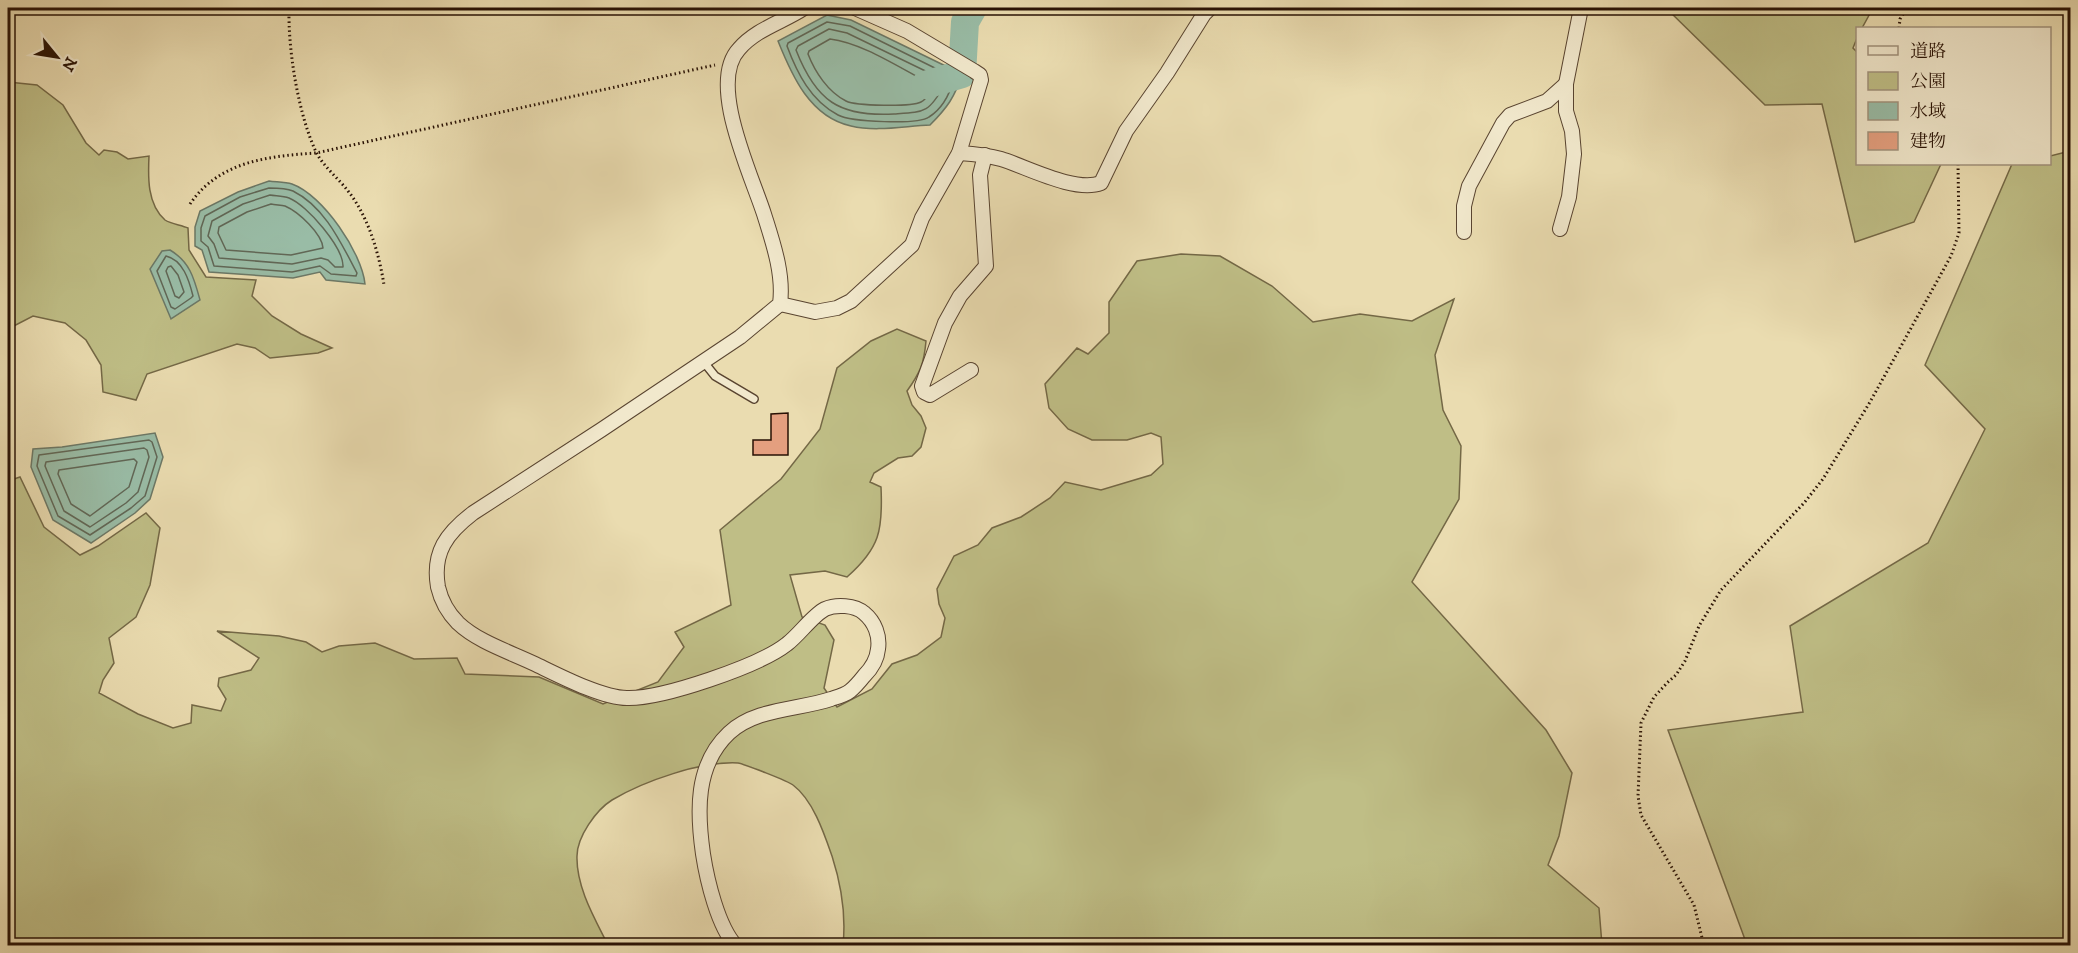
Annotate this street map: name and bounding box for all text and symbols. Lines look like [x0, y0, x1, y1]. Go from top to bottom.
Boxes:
north arrow [27, 27, 87, 87]
legend [1856, 27, 2051, 165]
text: 道路 [1910, 41, 1946, 63]
text: N [57, 53, 81, 75]
text: 公園 [1910, 71, 1946, 93]
text: 水域 [1910, 101, 1946, 123]
text: 建物 [1910, 131, 1946, 153]

